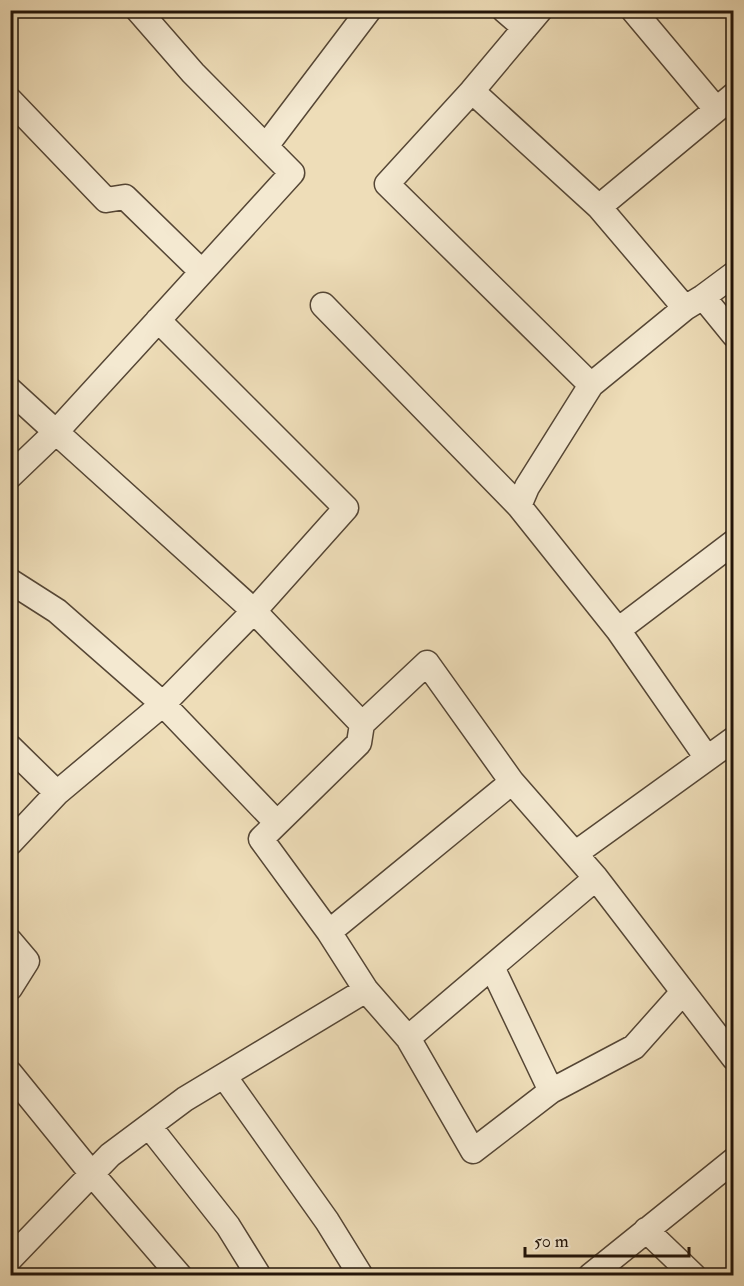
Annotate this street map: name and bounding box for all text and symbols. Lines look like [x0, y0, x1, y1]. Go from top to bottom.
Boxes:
scale bar [525, 1220, 688, 1258]
text: 50 m [534, 1230, 569, 1253]

